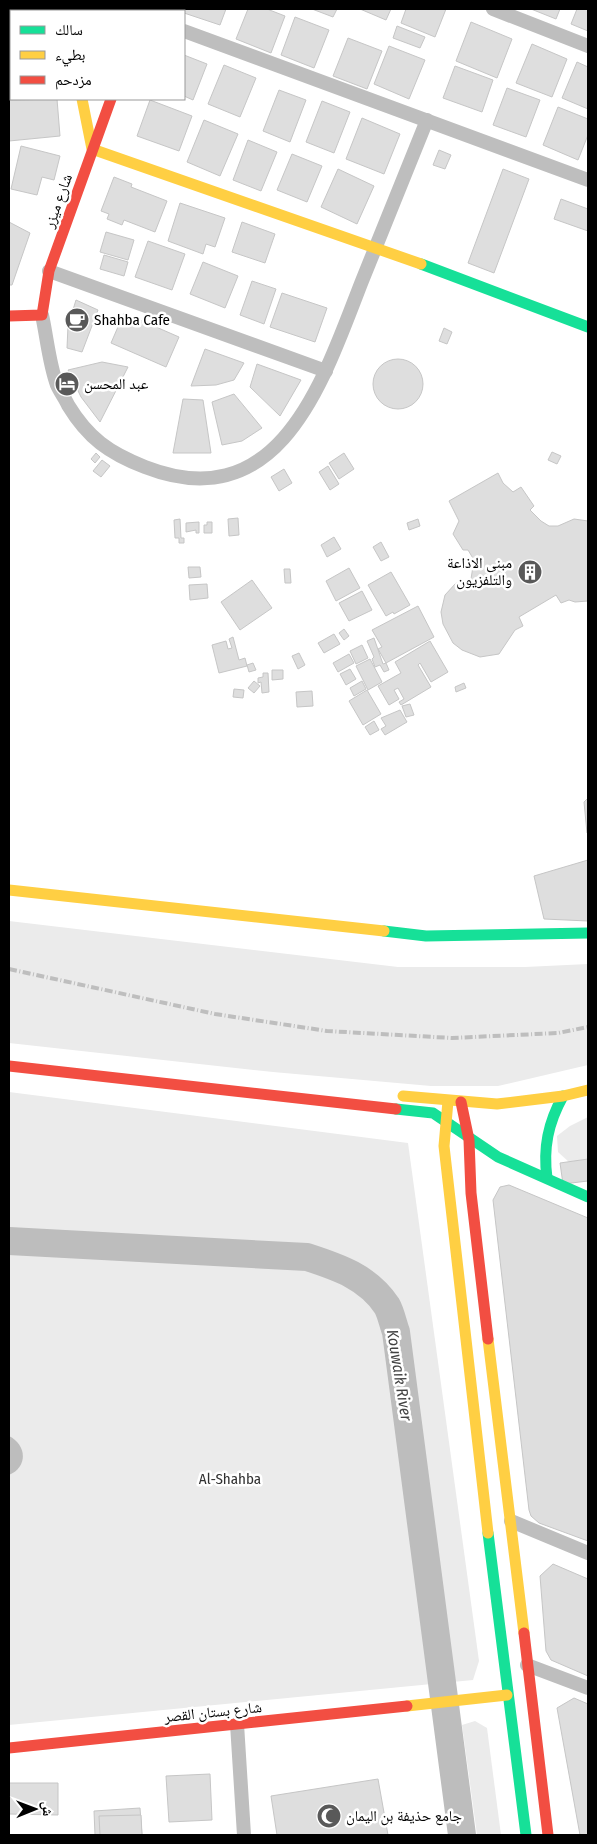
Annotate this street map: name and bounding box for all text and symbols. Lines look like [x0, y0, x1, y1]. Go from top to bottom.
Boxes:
legend [10, 10, 185, 100]
text: سالك [55, 21, 83, 39]
text: بطيء [55, 46, 85, 67]
text: مزدحم [55, 71, 92, 90]
street label: شارع ميزر [40, 171, 77, 232]
cafe icon: Shahba Cafe [64, 307, 90, 333]
place label: Shahba Cafe [94, 311, 170, 329]
hotel icon: عبد المحسن [54, 371, 80, 397]
place label: عبد المحسن [84, 375, 149, 394]
place label: مبنى الاذاعة والتلفزيون [447, 554, 512, 590]
building icon: مبنى الاذاعة والتلفزيون [517, 559, 543, 585]
water label: Kouwaik River [383, 1328, 416, 1423]
park label: Al-Shahba [199, 1470, 261, 1488]
street label: شارع بستان القصر [162, 1698, 263, 1727]
north arrow [10, 1784, 60, 1834]
text: ش [39, 1801, 56, 1816]
mosque icon: جامع حذيفة بن اليمان [316, 1803, 342, 1829]
place label: جامع حذيفة بن اليمان [346, 1807, 463, 1826]

